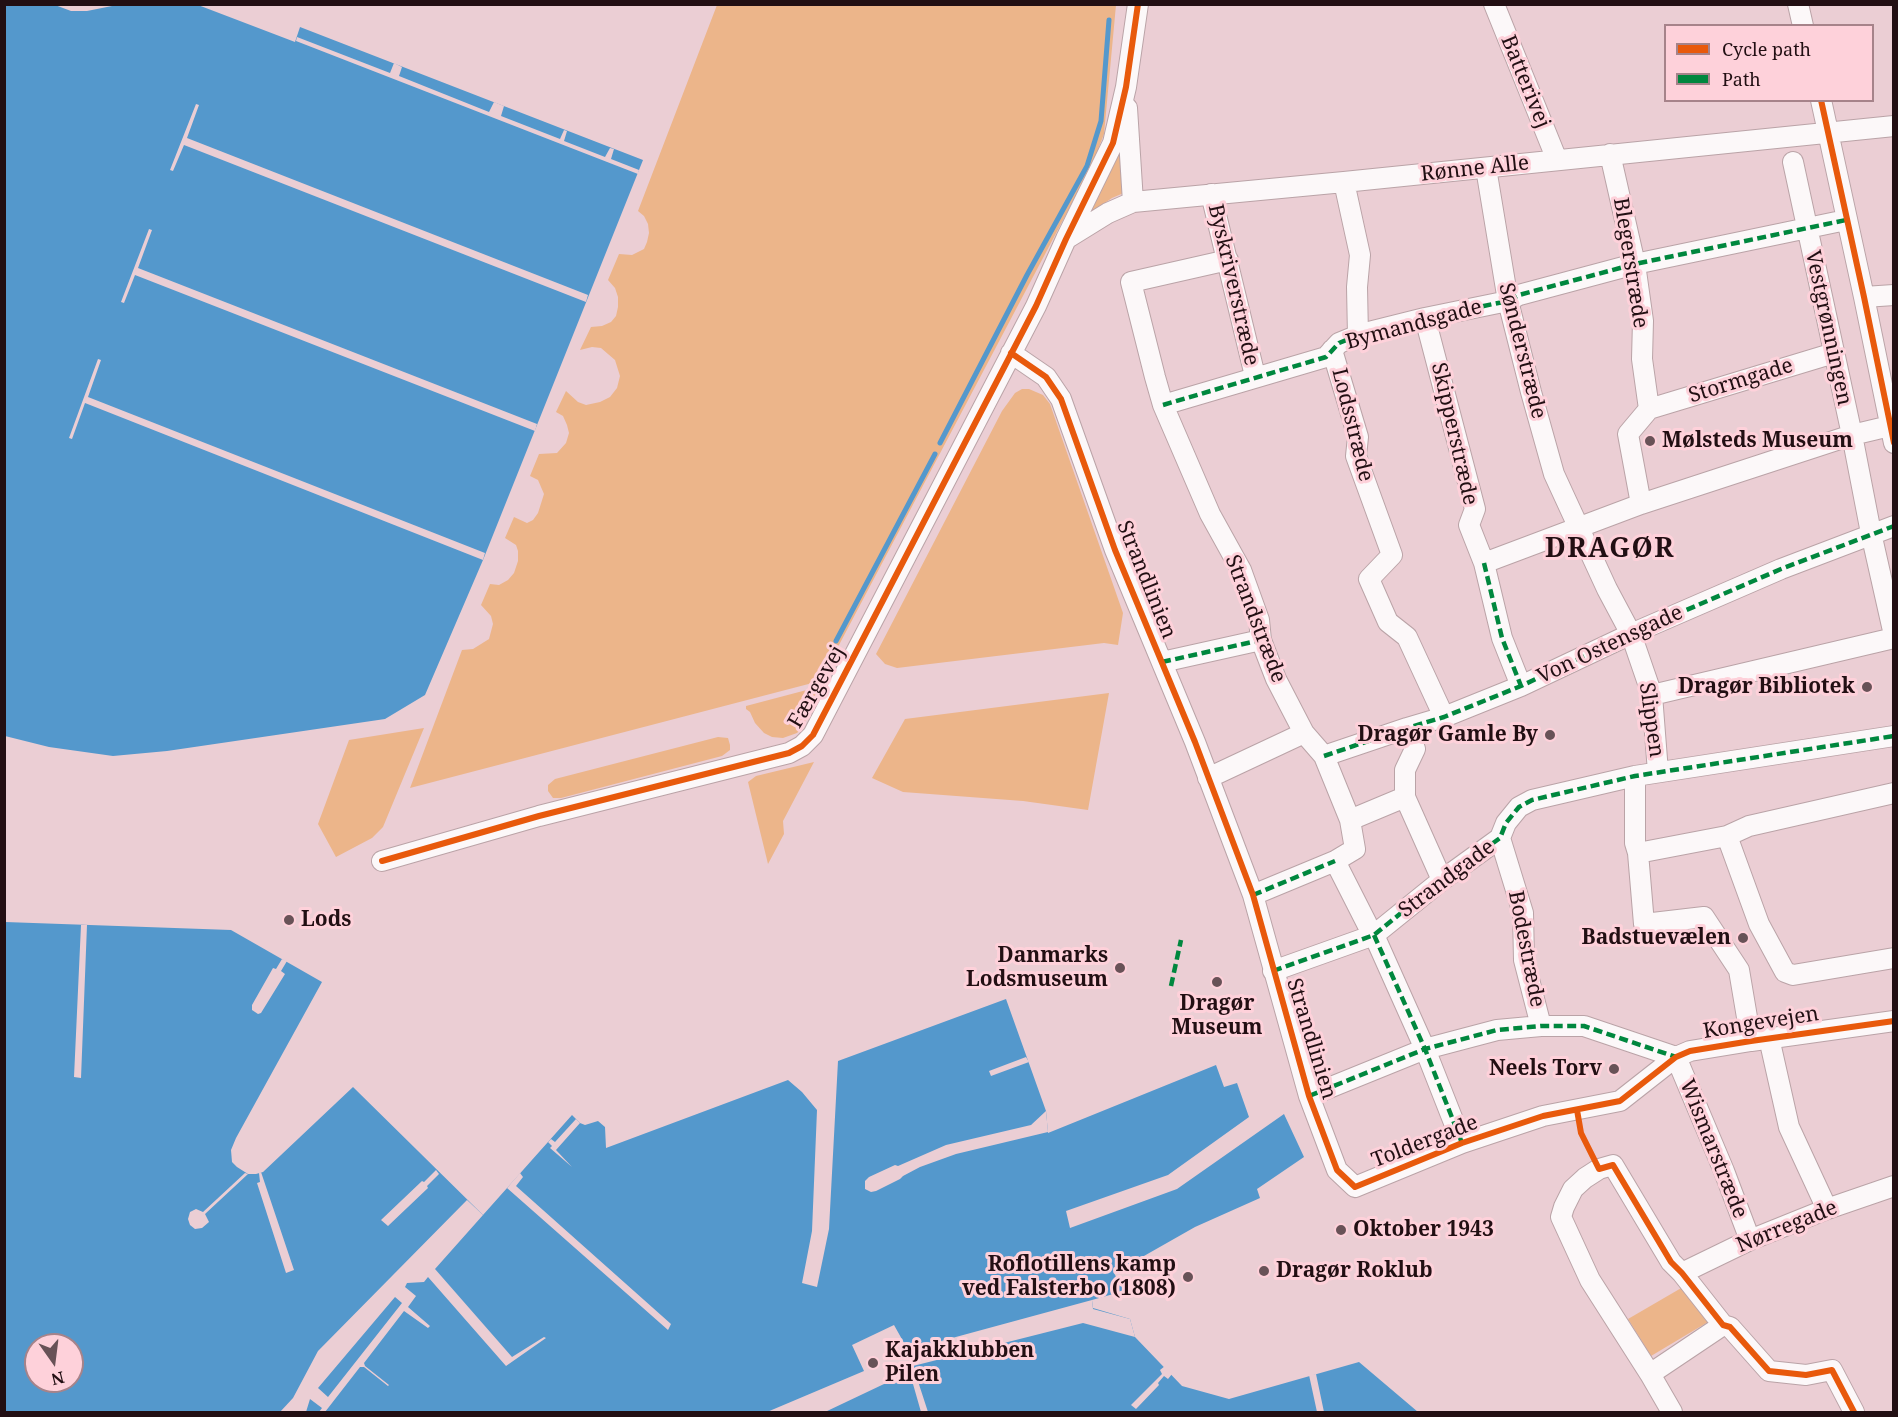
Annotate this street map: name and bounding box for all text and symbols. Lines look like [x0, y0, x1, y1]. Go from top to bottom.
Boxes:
legend [1664, 24, 1874, 102]
street label: Batterivej [1495, 32, 1555, 132]
text: Cycle path [1722, 37, 1811, 61]
text: Path [1722, 67, 1761, 91]
street label: Rønne Alle [1420, 151, 1530, 187]
street label: Blegerstræde [1607, 196, 1653, 330]
street label: Byskriverstræde [1202, 202, 1264, 368]
street label: Vestgrønningen [1799, 248, 1857, 408]
street label: Sønderstræde [1493, 280, 1551, 422]
street label: Bymandsgade [1343, 295, 1485, 355]
street label: Stormgade [1686, 353, 1796, 409]
street label: Skipperstræde [1425, 360, 1483, 508]
street label: Lodsstræde [1326, 366, 1378, 484]
place label: Mølsteds Museum [1662, 428, 1853, 454]
marker: Mølsteds Museum [1643, 434, 1657, 448]
street label: Strandlinien [1111, 517, 1181, 643]
district label: DRAGØR [1545, 533, 1675, 565]
street label: Strandstræde [1219, 552, 1291, 686]
street label: Von Ostensgade [1533, 600, 1687, 690]
street label: Færgevej [783, 641, 851, 733]
place label: Dragør Bibliotek [1678, 674, 1855, 700]
marker: Dragør Bibliotek [1860, 680, 1874, 694]
street label: Slippen [1633, 681, 1669, 759]
place label: Dragør Gamle By [1357, 722, 1538, 748]
marker: Dragør Gamle By [1543, 728, 1557, 742]
street label: Strandgade [1394, 835, 1500, 923]
street label: Bodestræde [1502, 889, 1550, 1009]
place label: Lods [301, 907, 351, 933]
marker: Lods [282, 913, 296, 927]
place label: Badstuevælen [1582, 925, 1731, 951]
marker: Badstuevælen [1736, 931, 1750, 945]
place label: Danmarks Lodsmuseum [966, 943, 1108, 993]
marker: Danmarks Lodsmuseum [1113, 961, 1127, 975]
marker: Dragør Museum [1210, 975, 1224, 989]
street label: Strandlinien [1281, 976, 1341, 1102]
place label: Dragør Museum [1172, 991, 1262, 1041]
street label: Kongevejen [1701, 1001, 1821, 1045]
place label: Neels Torv [1489, 1056, 1602, 1082]
marker: Neels Torv [1607, 1062, 1621, 1076]
street label: Wismarstræde [1674, 1076, 1752, 1222]
street label: Toldergade [1368, 1110, 1482, 1174]
street label: Nørregade [1733, 1195, 1841, 1259]
place label: Oktober 1943 [1353, 1217, 1494, 1243]
marker: Oktober 1943 [1334, 1223, 1348, 1237]
place label: Roflotillens kamp ved Falsterbo (1808) [962, 1252, 1176, 1302]
place label: Dragør Roklub [1276, 1258, 1433, 1284]
marker: Dragør Roklub [1257, 1264, 1271, 1278]
marker: Roflotillens kamp ved Falsterbo (1808) [1181, 1270, 1195, 1284]
north arrow [24, 1333, 84, 1393]
place label: Kajakklubben Pilen [885, 1338, 1034, 1388]
marker: Kajakklubben Pilen [866, 1356, 880, 1370]
text: N [49, 1366, 67, 1391]

